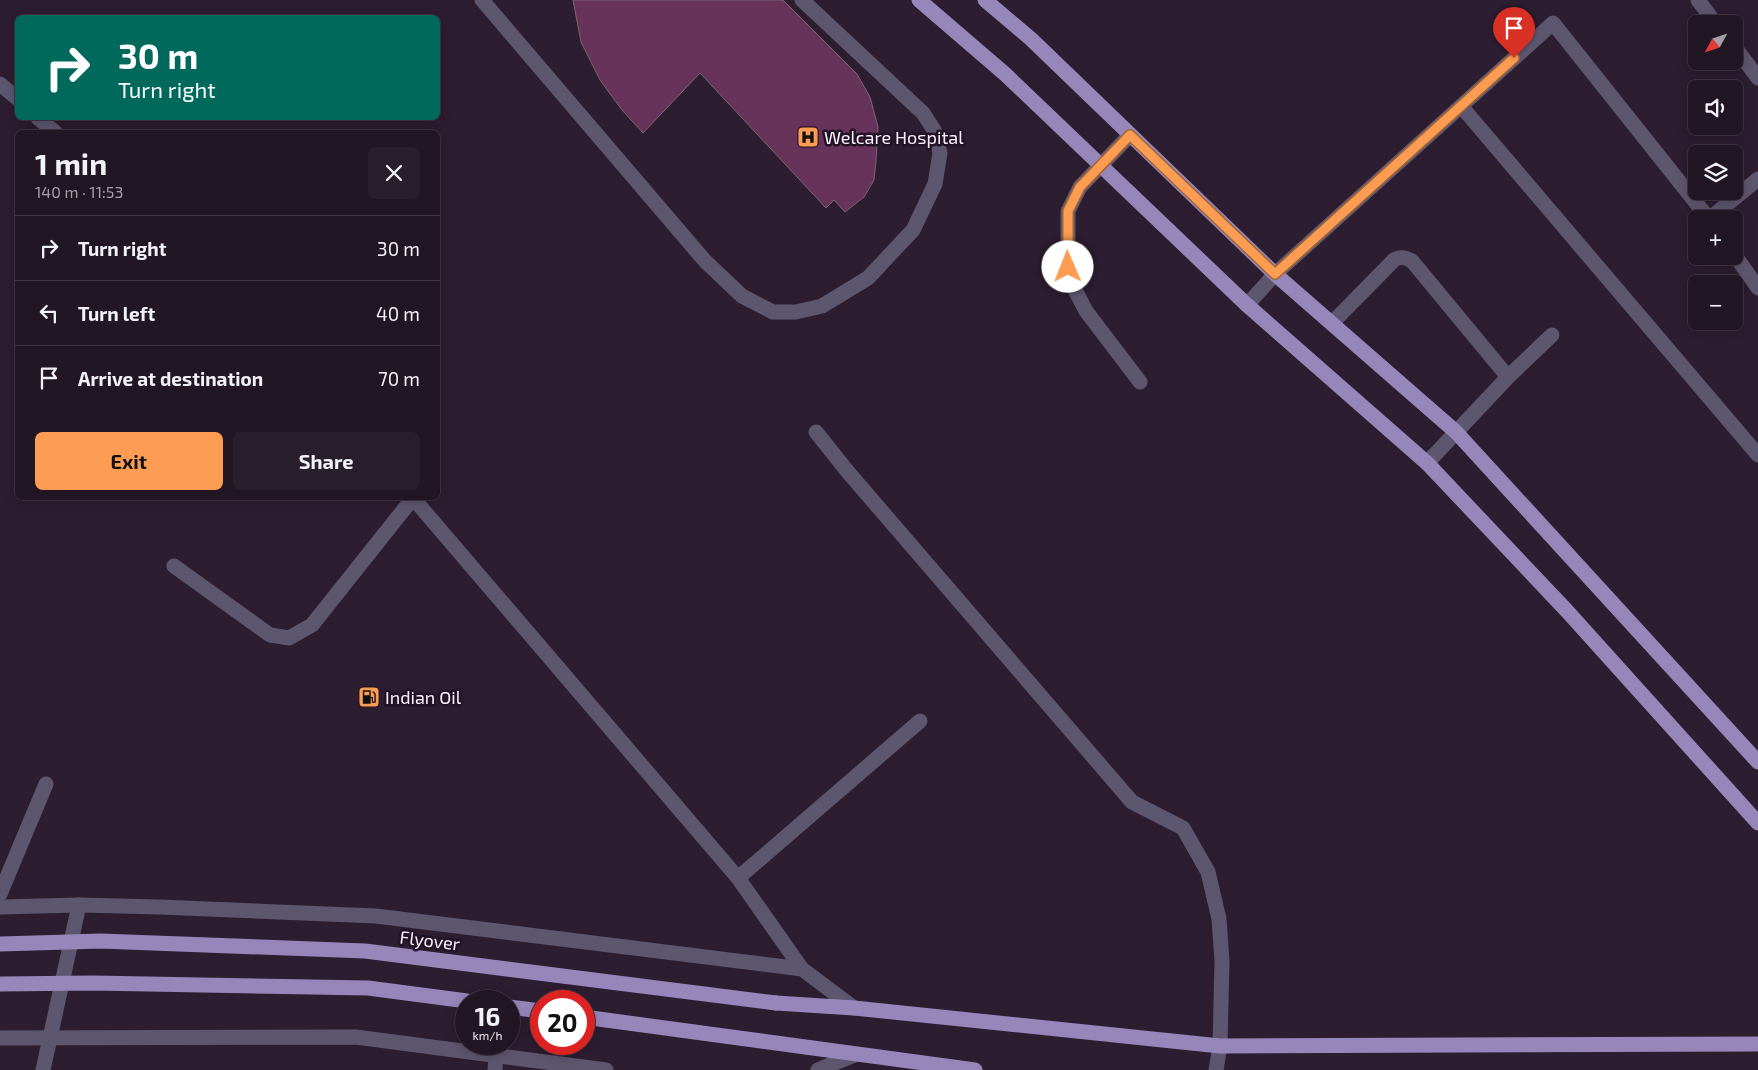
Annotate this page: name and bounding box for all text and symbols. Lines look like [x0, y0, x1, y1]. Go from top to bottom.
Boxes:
pin [1493, 7, 1535, 58]
icon: arrive [1500, 14, 1528, 42]
north arrow [1688, 15, 1742, 70]
map controls [1688, 15, 1743, 330]
text: 30 m [118, 34, 198, 76]
icon: right [35, 35, 100, 100]
text: Turn right [118, 76, 216, 102]
button: sound [1688, 80, 1743, 135]
hospital icon: Welcare Hospital [796, 125, 820, 149]
place label: Welcare Hospital [824, 126, 964, 148]
text: 1 min [35, 145, 107, 181]
button: layers [1688, 145, 1743, 200]
button: close [368, 147, 420, 199]
text: 140 m · 11:53 [35, 182, 123, 201]
button: + [1688, 210, 1743, 265]
icon: right [35, 234, 63, 262]
text: Turn right [78, 237, 166, 260]
text: 30 m [377, 237, 420, 260]
position arrow [1041, 240, 1093, 292]
button: − [1688, 275, 1743, 330]
icon: left [35, 299, 63, 327]
text: Turn left [78, 302, 155, 325]
text: 40 m [376, 302, 420, 325]
icon: arrive [35, 364, 63, 392]
text: Arrive at destination [78, 367, 263, 390]
text: 70 m [378, 367, 420, 390]
button: Exit [35, 432, 223, 490]
button: Share [233, 432, 420, 490]
fuel station icon: Indian Oil [357, 685, 381, 709]
place label: Indian Oil [385, 686, 462, 708]
street label: Flyover [399, 925, 461, 955]
speed limit sign: 20 [530, 990, 595, 1055]
text: 16 [475, 1001, 500, 1031]
text: km/h [473, 1028, 502, 1042]

